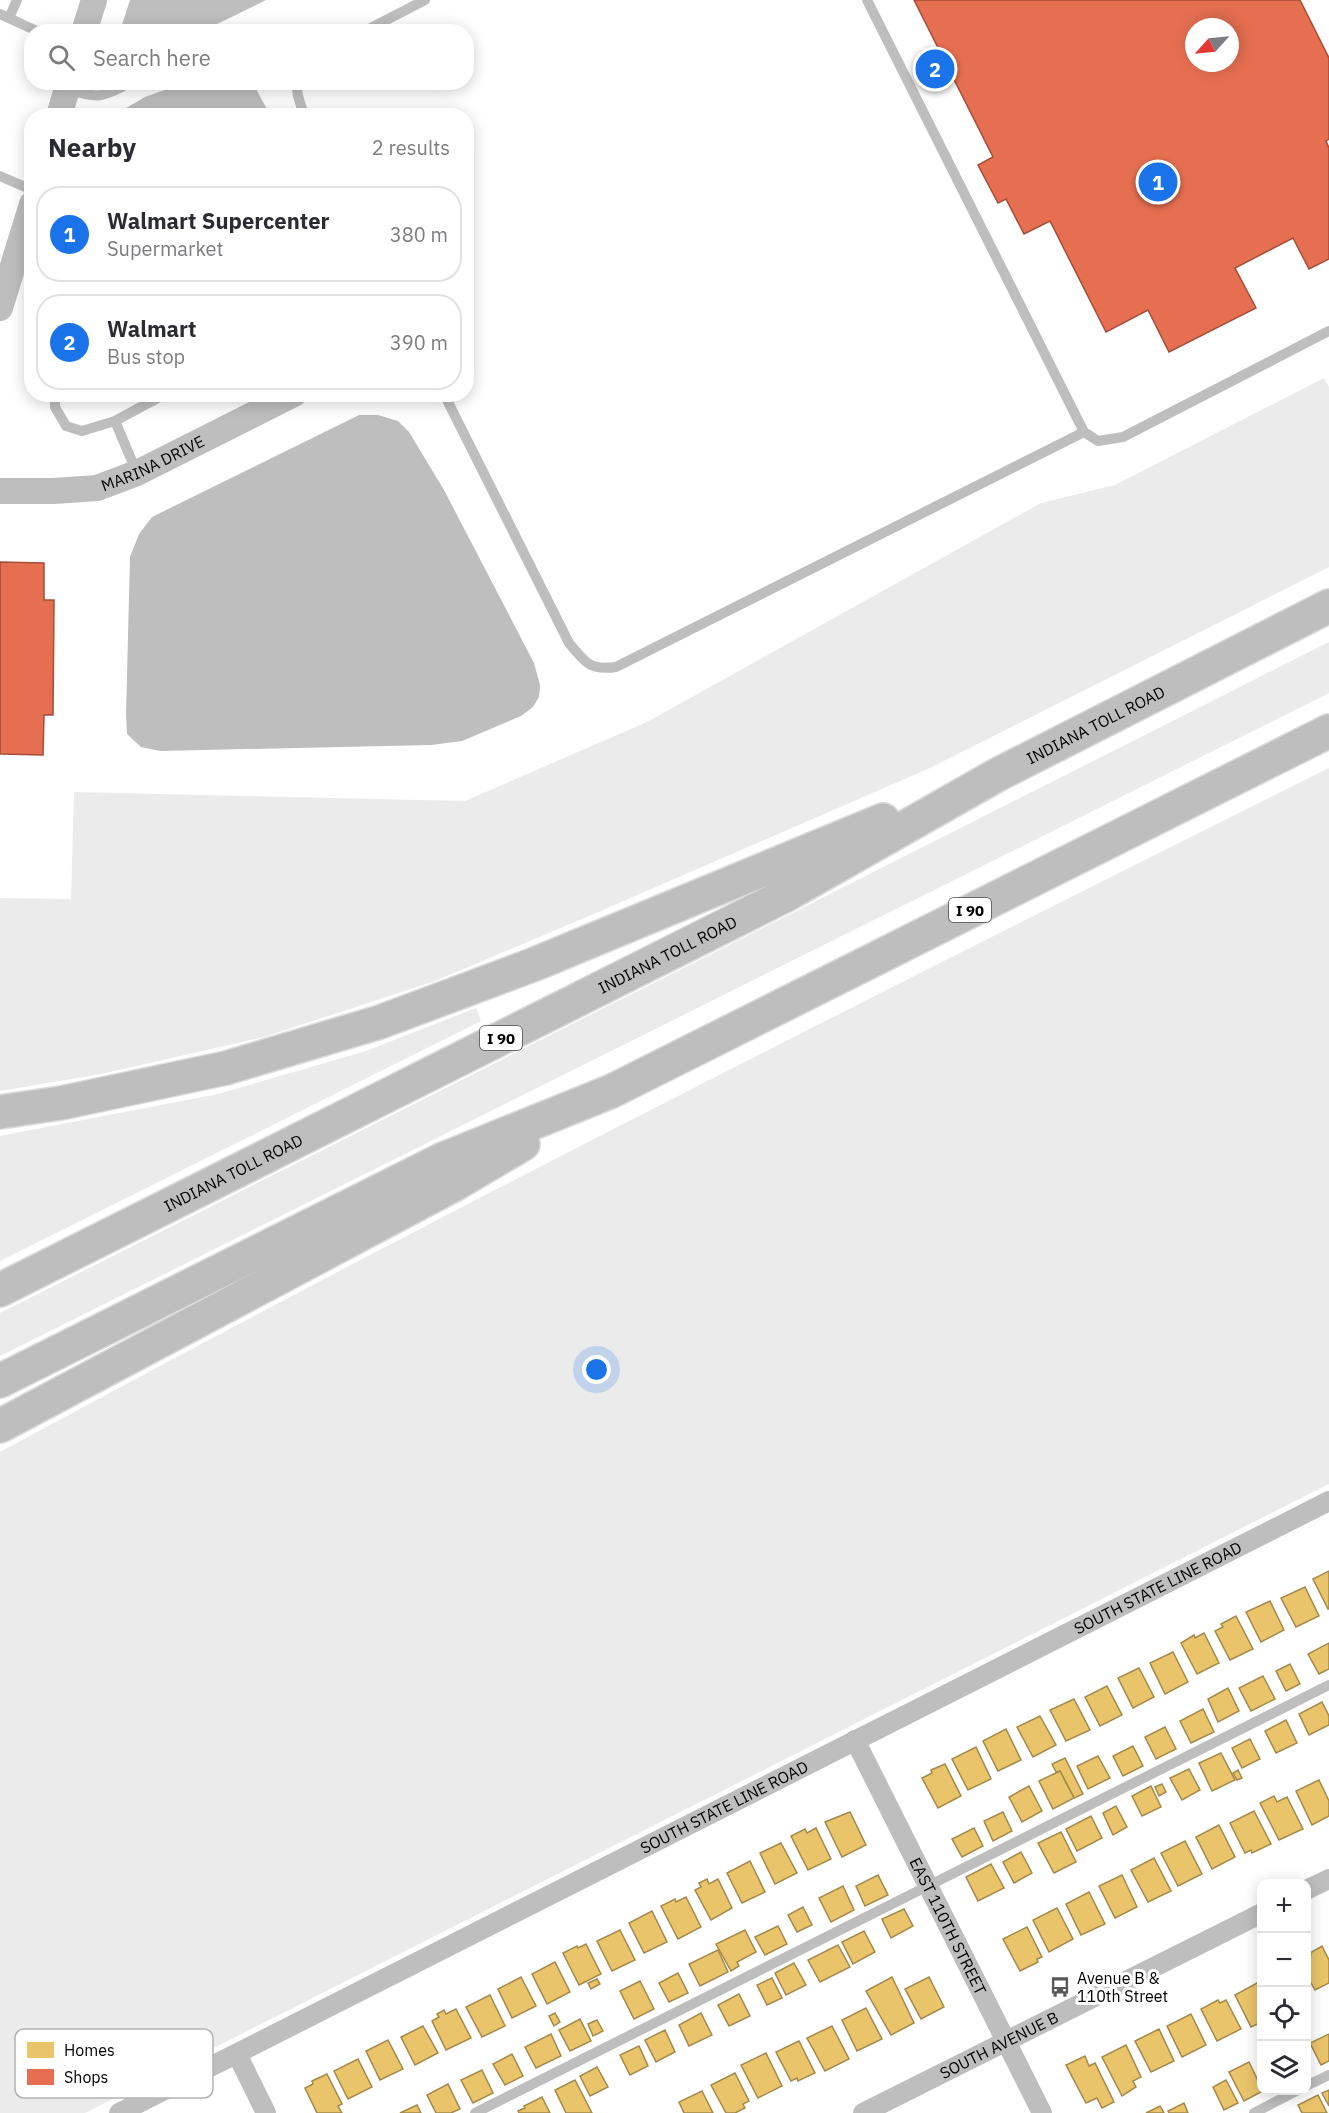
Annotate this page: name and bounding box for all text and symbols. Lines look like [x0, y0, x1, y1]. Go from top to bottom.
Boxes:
north arrow [1185, 18, 1239, 72]
search box [24, 24, 474, 90]
icon: search [45, 41, 78, 74]
text: Search here [93, 43, 211, 72]
pin: 2 [916, 46, 954, 92]
text: Nearby [48, 130, 136, 164]
text: 2 results [372, 134, 450, 161]
pin: 1 [1138, 160, 1178, 204]
text: Walmart Supercenter [107, 206, 329, 235]
text: 1 [64, 221, 76, 248]
text: 380 m [390, 221, 448, 248]
text: Supermarket [107, 235, 224, 262]
text: Walmart [107, 314, 197, 343]
text: 2 [64, 329, 76, 356]
text: 390 m [390, 329, 448, 356]
text: Bus stop [107, 343, 185, 370]
street label: MARINA DRIVE [98, 431, 208, 496]
street label: INDIANA TOLL ROAD [1023, 681, 1168, 768]
road number: I 90 [949, 898, 991, 922]
street label: INDIANA TOLL ROAD [595, 911, 740, 998]
road number: I 90 [480, 1026, 522, 1050]
street label: INDIANA TOLL ROAD [160, 1130, 306, 1216]
your location [582, 1355, 611, 1384]
street label: SOUTH STATE LINE ROAD [1070, 1537, 1245, 1638]
street label: SOUTH STATE LINE ROAD [637, 1756, 811, 1858]
street label: EAST 110TH STREET [905, 1854, 991, 1998]
map controls [1257, 1879, 1311, 2095]
button: + [1257, 1879, 1311, 1933]
button: − [1257, 1933, 1311, 1987]
place label: Avenue B & 110th Street [1077, 1968, 1168, 2006]
bus stop icon: Avenue B & 110th Street [1048, 1975, 1072, 1999]
button: locate [1257, 1987, 1311, 2041]
street label: SOUTH AVENUE B [936, 2007, 1062, 2083]
legend [15, 2029, 213, 2098]
text: Homes [64, 2040, 115, 2060]
button: layers [1257, 2041, 1311, 2095]
text: Shops [64, 2067, 108, 2087]

